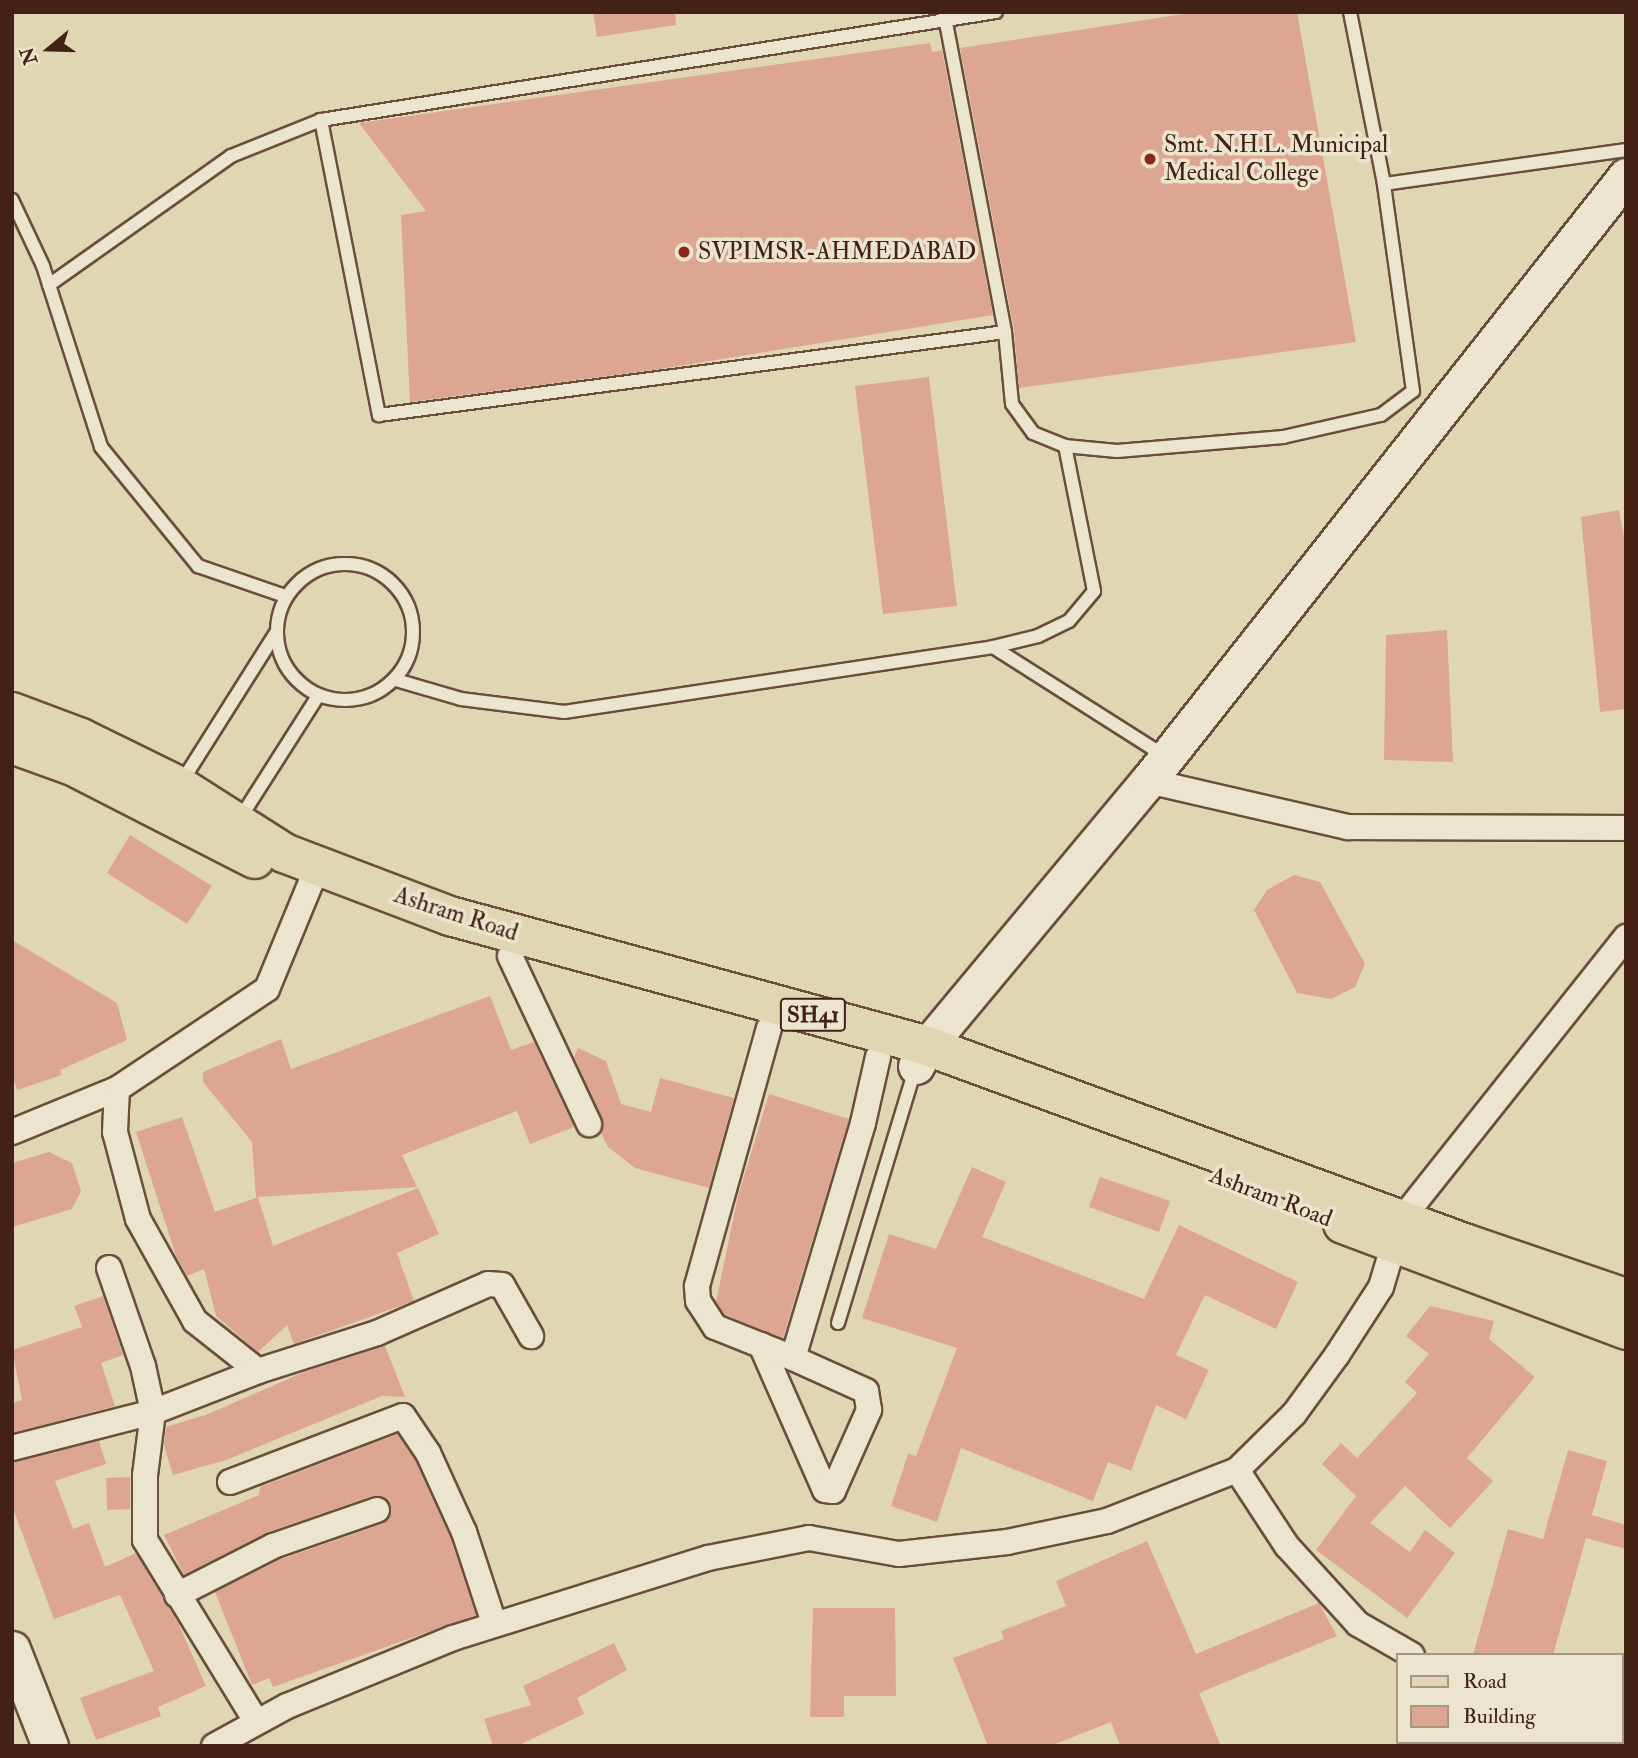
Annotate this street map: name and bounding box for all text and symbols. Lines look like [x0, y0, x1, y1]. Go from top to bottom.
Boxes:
north arrow [14, 14, 84, 84]
text: N [15, 44, 43, 68]
place label: Smt. N.H.L. Municipal Medical College [1164, 131, 1388, 187]
marker: Smt. N.H.L. Municipal Medical College [1142, 151, 1158, 167]
place label: SVPIMSR-AHMEDABAD [698, 238, 976, 266]
marker: SVPIMSR-AHMEDABAD [676, 244, 692, 260]
street label: Ashram Road [390, 880, 522, 948]
road number: SH41 [780, 996, 846, 1034]
street label: Ashram Road [1206, 1161, 1336, 1233]
legend [1396, 1653, 1624, 1744]
text: Road [1463, 1668, 1507, 1695]
text: Building [1463, 1703, 1536, 1730]

